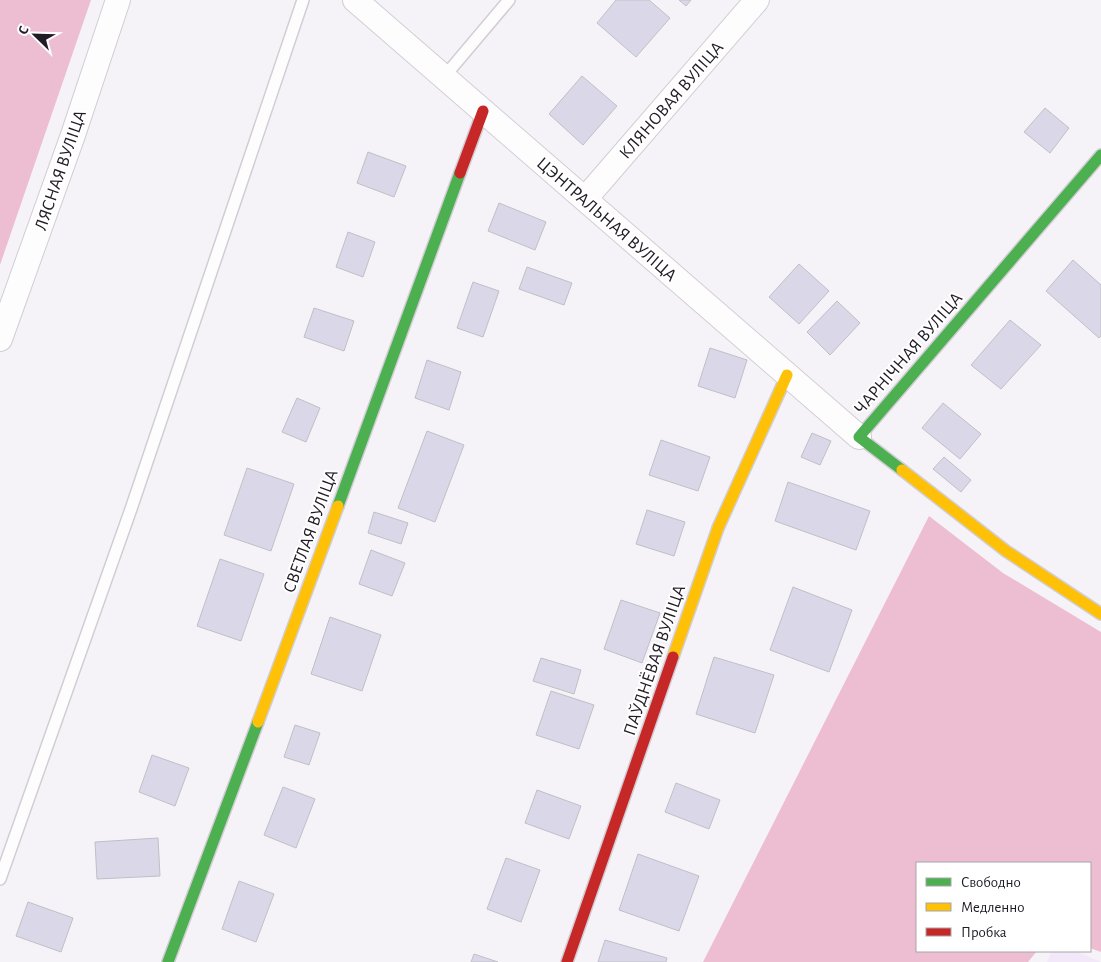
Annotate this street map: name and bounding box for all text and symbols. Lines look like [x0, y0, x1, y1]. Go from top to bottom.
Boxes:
north arrow [10, 10, 60, 60]
text: С [16, 24, 32, 37]
street label: КЛЯНОВАЯ ВУЛІЦА [616, 38, 728, 163]
street label: ЛЯСНАЯ ВУЛІЦА [32, 107, 90, 233]
street label: ЦЭНТРАЛЬНАЯ ВУЛІЦА [533, 154, 680, 286]
street label: ЧАРНІЧНАЯ ВУЛІЦА [851, 289, 967, 418]
street label: СВЕТЛАЯ ВУЛІЦА [280, 467, 342, 595]
street label: ПАЎДНЁВАЯ ВУЛІЦА [619, 582, 689, 738]
legend [916, 862, 1091, 952]
text: Свободно [961, 875, 1021, 890]
text: Медленно [961, 900, 1025, 915]
text: Пробка [961, 925, 1007, 940]

